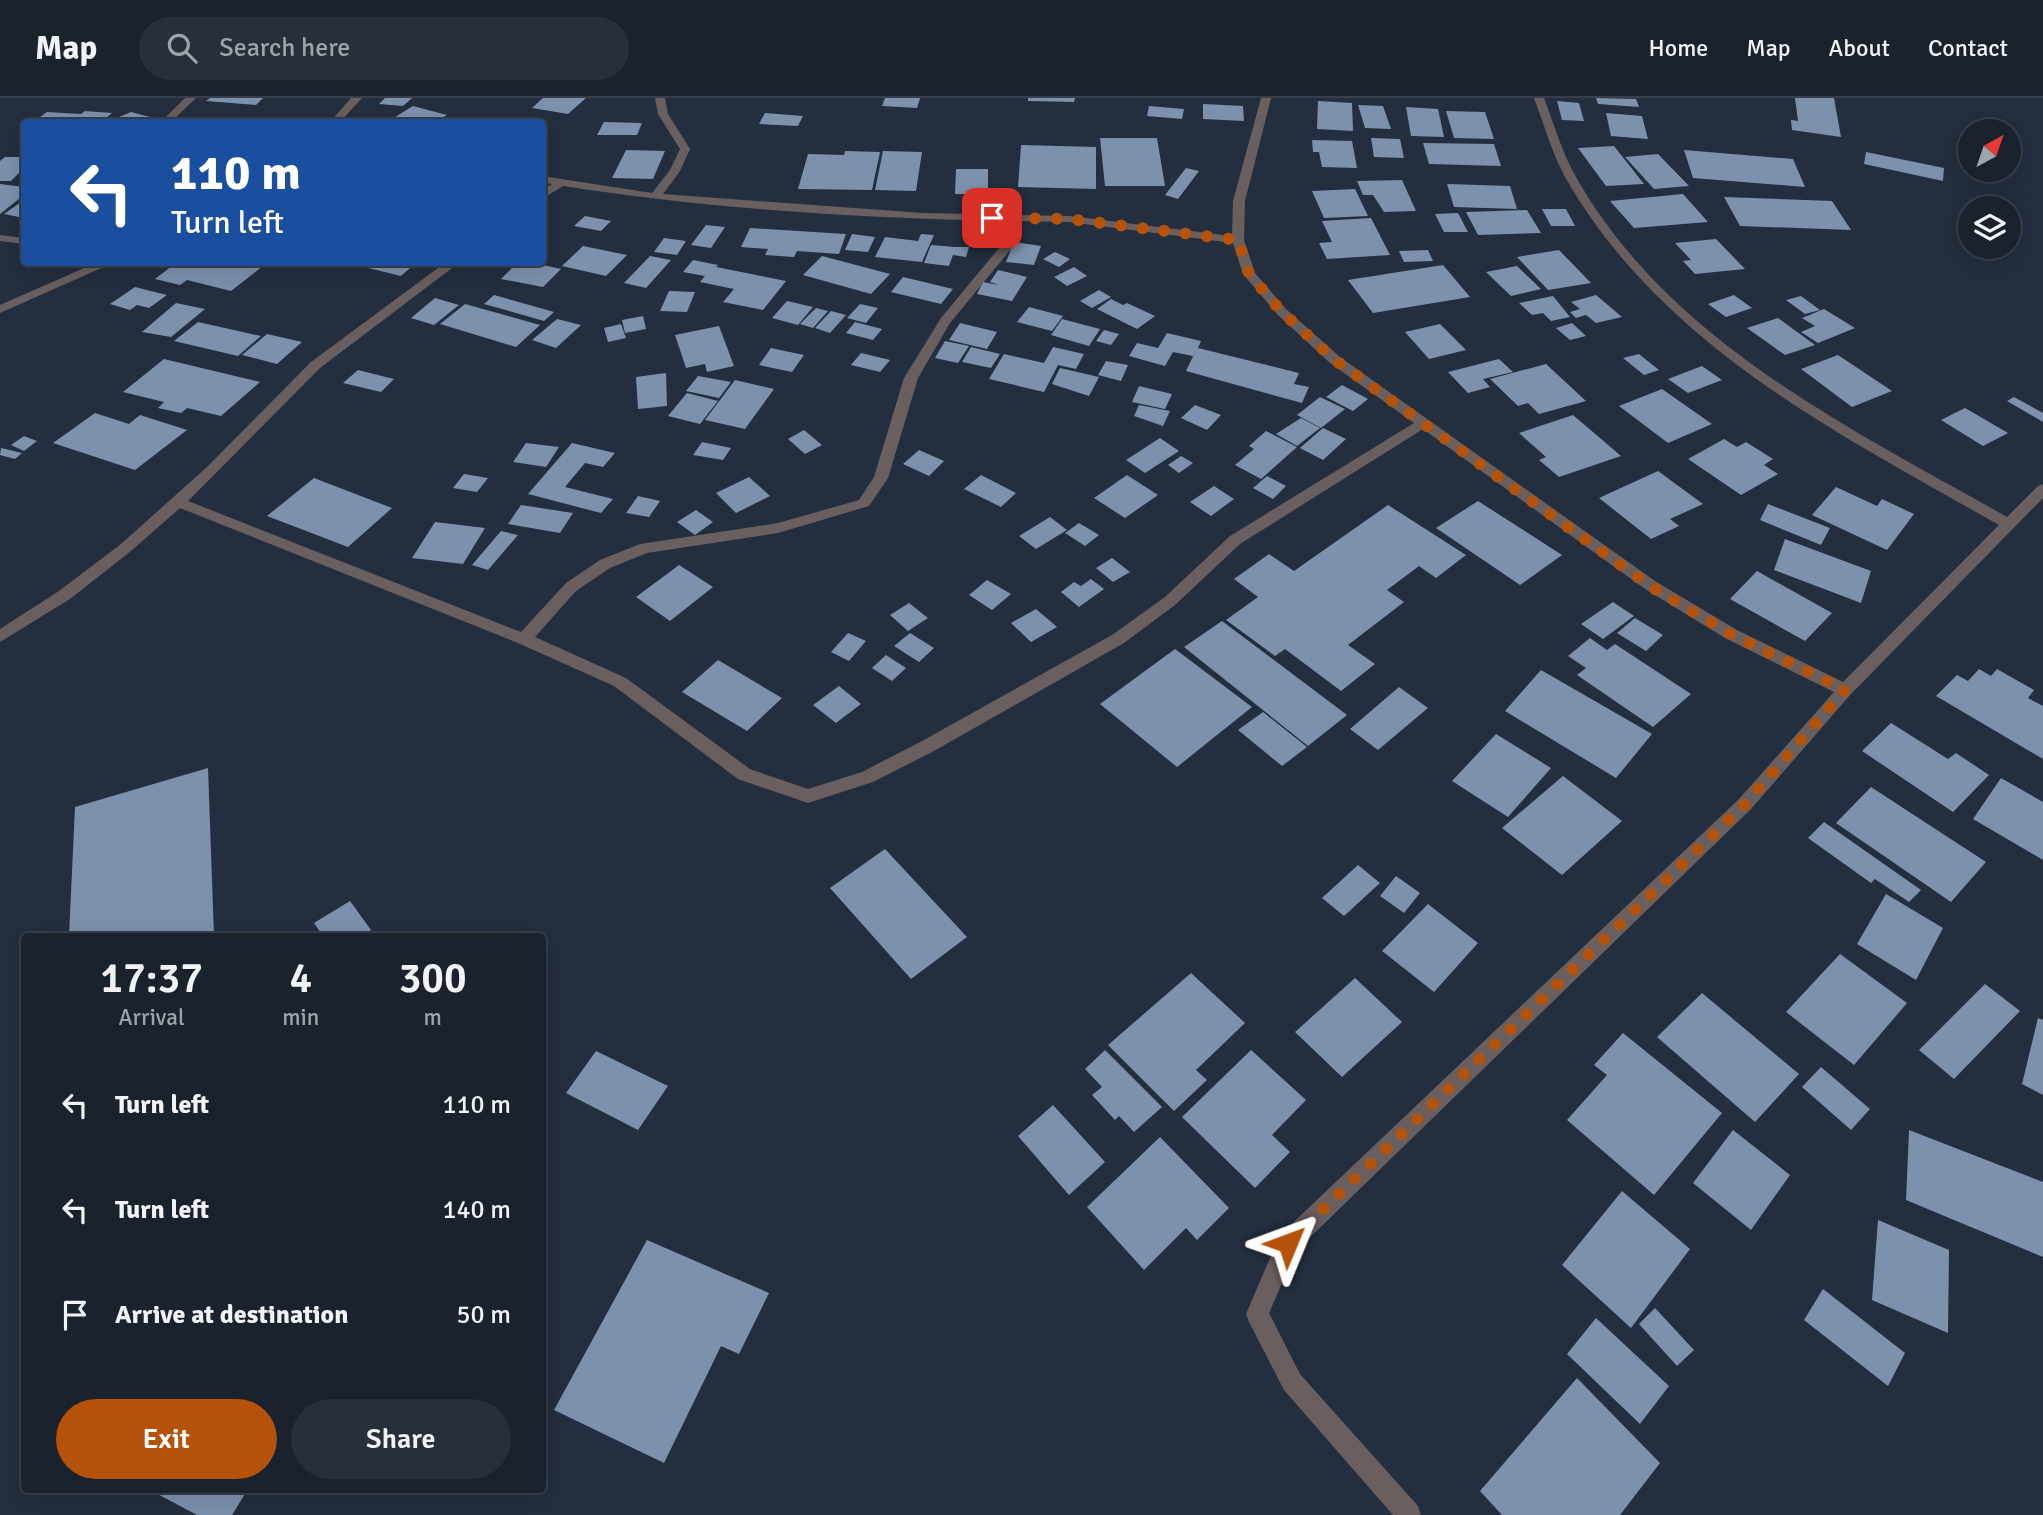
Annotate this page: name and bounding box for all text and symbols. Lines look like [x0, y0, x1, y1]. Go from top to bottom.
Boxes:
search box [139, 17, 629, 80]
text: Map [35, 28, 97, 69]
icon: search [163, 29, 201, 67]
text: Search here [219, 32, 350, 64]
text: Home [1648, 33, 1708, 63]
text: Map [1746, 33, 1791, 63]
text: About [1829, 33, 1890, 63]
text: Contact [1928, 33, 2008, 63]
north arrow [1958, 119, 2021, 182]
map controls [1958, 119, 2021, 259]
text: 110 m [171, 143, 301, 203]
icon: left [56, 147, 147, 238]
pin [962, 188, 1022, 248]
button: layers [1958, 196, 2021, 259]
icon: arrive [973, 199, 1011, 237]
text: Turn left [171, 203, 284, 242]
text: 17:37 [100, 953, 203, 1004]
text: 4 [289, 953, 312, 1004]
text: 300 [399, 953, 467, 1004]
text: Arrival [118, 1003, 185, 1032]
text: min [282, 1003, 319, 1032]
text: m [423, 1003, 442, 1032]
icon: left [56, 1086, 94, 1124]
text: Turn left [115, 1089, 209, 1121]
text: 110 m [442, 1089, 511, 1121]
icon: left [56, 1191, 94, 1229]
text: Turn left [115, 1194, 209, 1226]
text: 140 m [442, 1194, 511, 1226]
position arrow [1251, 1206, 1325, 1280]
icon: arrive [56, 1296, 94, 1334]
text: Arrive at destination [115, 1299, 348, 1331]
text: 50 m [456, 1299, 511, 1331]
button: Exit [56, 1399, 277, 1479]
button: Share [291, 1399, 511, 1479]

